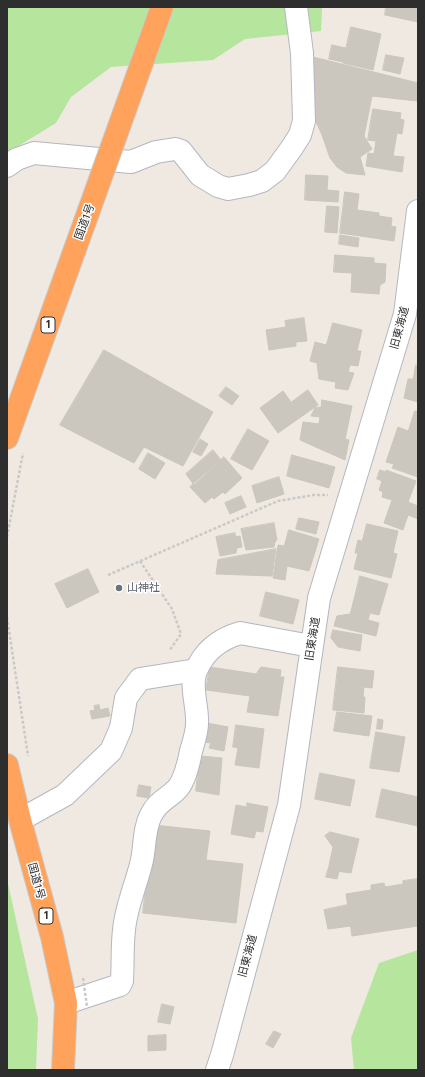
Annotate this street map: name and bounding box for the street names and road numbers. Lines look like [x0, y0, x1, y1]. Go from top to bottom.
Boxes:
street label: 国道1号 [72, 202, 98, 242]
street label: 旧東海道 [388, 305, 412, 351]
road number: 1 [41, 317, 55, 333]
street label: 旧東海道 [303, 616, 323, 662]
street label: 国道1号 [25, 861, 47, 901]
road number: 1 [39, 908, 53, 924]
street label: 旧東海道 [236, 933, 260, 979]

